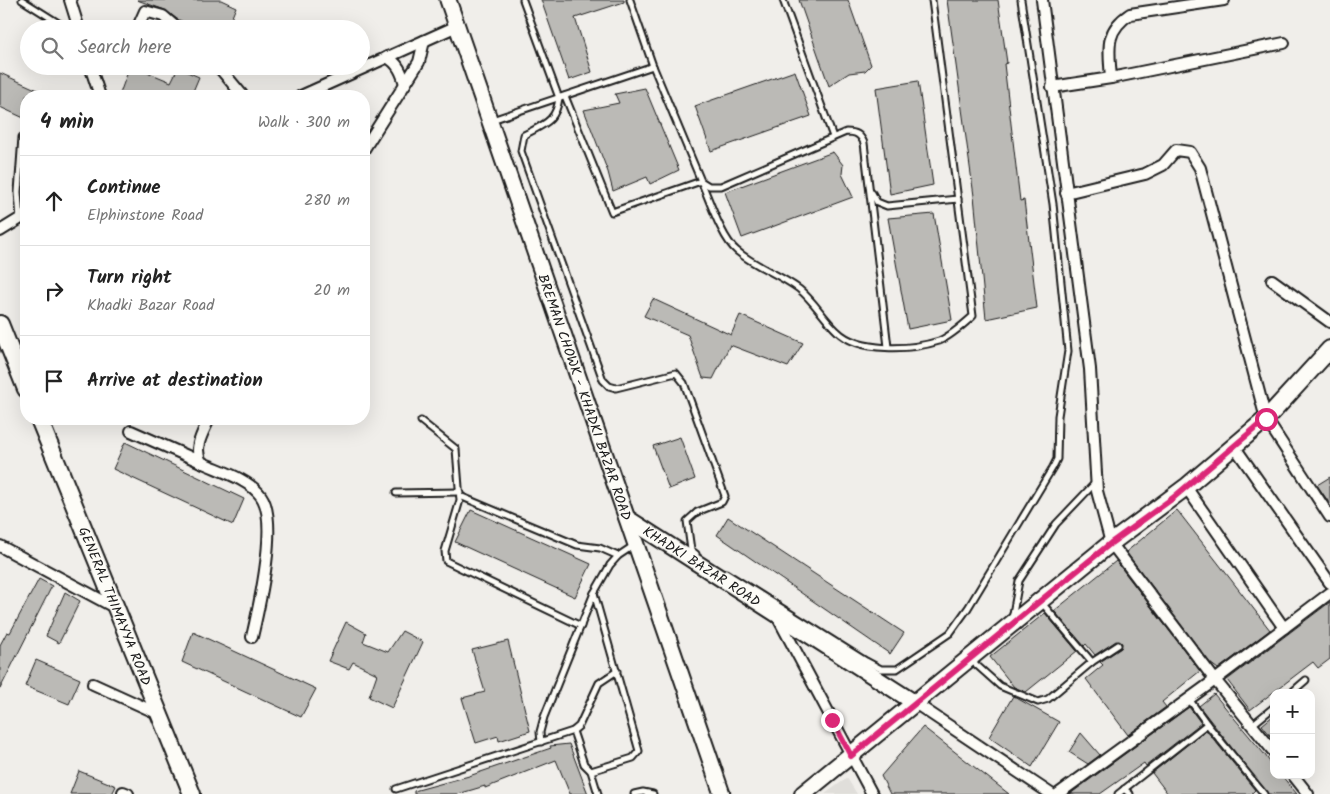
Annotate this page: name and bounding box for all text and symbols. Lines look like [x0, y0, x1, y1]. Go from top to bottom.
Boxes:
search box [20, 20, 370, 75]
text: Search here [78, 33, 172, 63]
icon: search [38, 34, 66, 62]
text: 4 min [40, 106, 94, 139]
text: Walk · 300 m [258, 110, 350, 135]
text: Continue [87, 173, 160, 203]
icon: ahead [40, 187, 68, 215]
text: 280 m [304, 188, 350, 213]
text: Elphinstone Road [87, 203, 203, 228]
text: Turn right [87, 263, 172, 293]
street label: BREMAN CHOWK - KHADKI BAZAR ROAD [531, 271, 637, 524]
icon: right [40, 277, 68, 305]
text: 20 m [314, 278, 350, 303]
text: Khadki Bazar Road [87, 293, 214, 318]
text: Arrive at destination [87, 366, 263, 396]
icon: arrive [40, 367, 68, 395]
route start [1255, 408, 1278, 431]
street label: KHADKI BAZAR ROAD [638, 521, 765, 613]
street label: GENERAL THIMAYYA ROAD [72, 524, 157, 689]
map controls [1270, 689, 1315, 779]
button: + [1270, 689, 1315, 734]
route end [821, 709, 844, 732]
button: − [1270, 734, 1315, 779]

